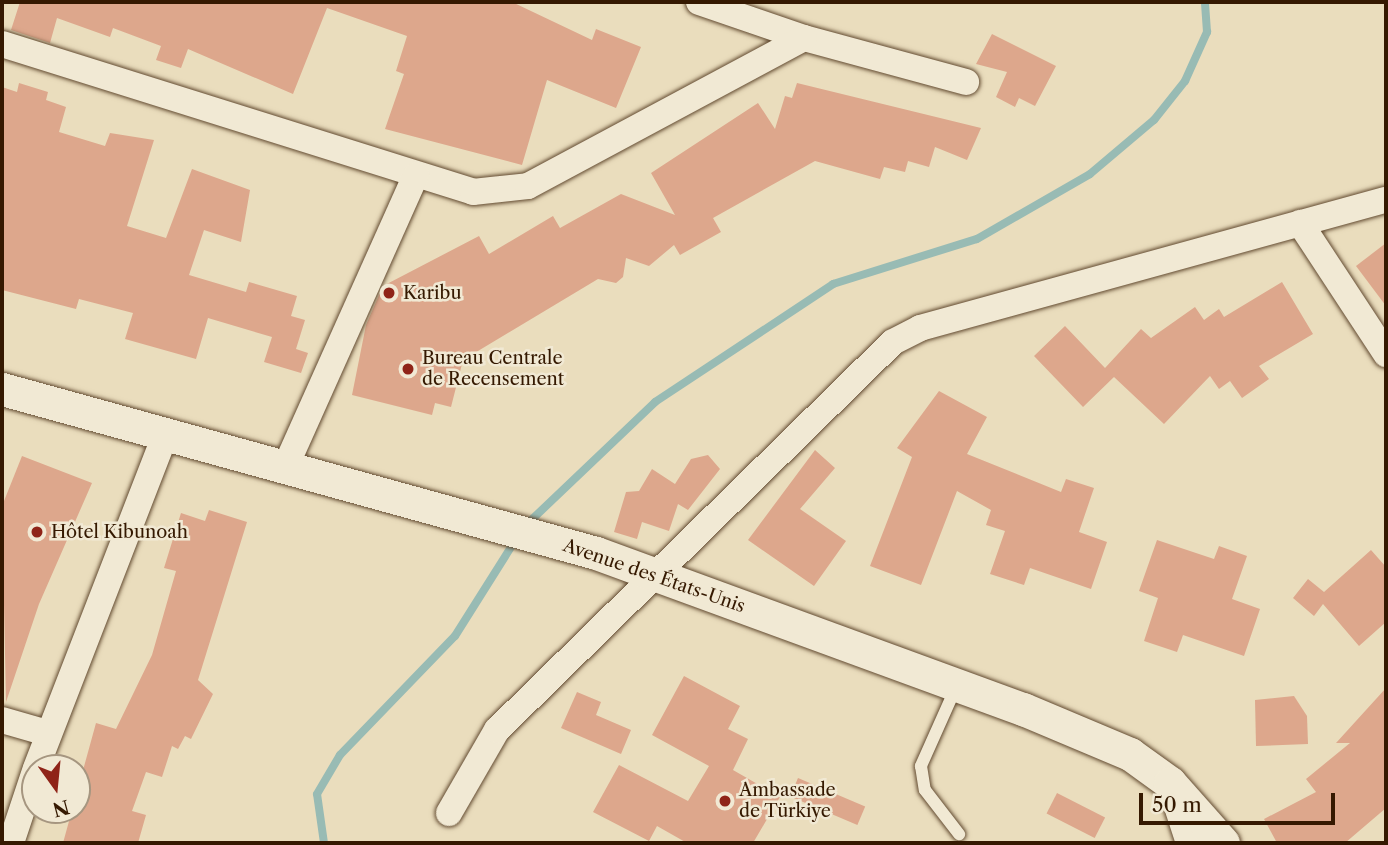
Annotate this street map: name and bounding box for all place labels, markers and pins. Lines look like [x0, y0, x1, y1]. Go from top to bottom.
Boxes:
place label: Karibu [403, 282, 462, 304]
marker: Karibu [381, 285, 397, 301]
place label: Bureau Centrale de Recensement [422, 348, 564, 390]
marker: Bureau Centrale de Recensement [400, 361, 416, 377]
place label: Hôtel Kibunoah [51, 521, 188, 543]
marker: Hôtel Kibunoah [29, 524, 45, 540]
place label: Ambassade de Türkiye [739, 780, 836, 822]
marker: Ambassade de Türkiye [717, 793, 733, 809]

